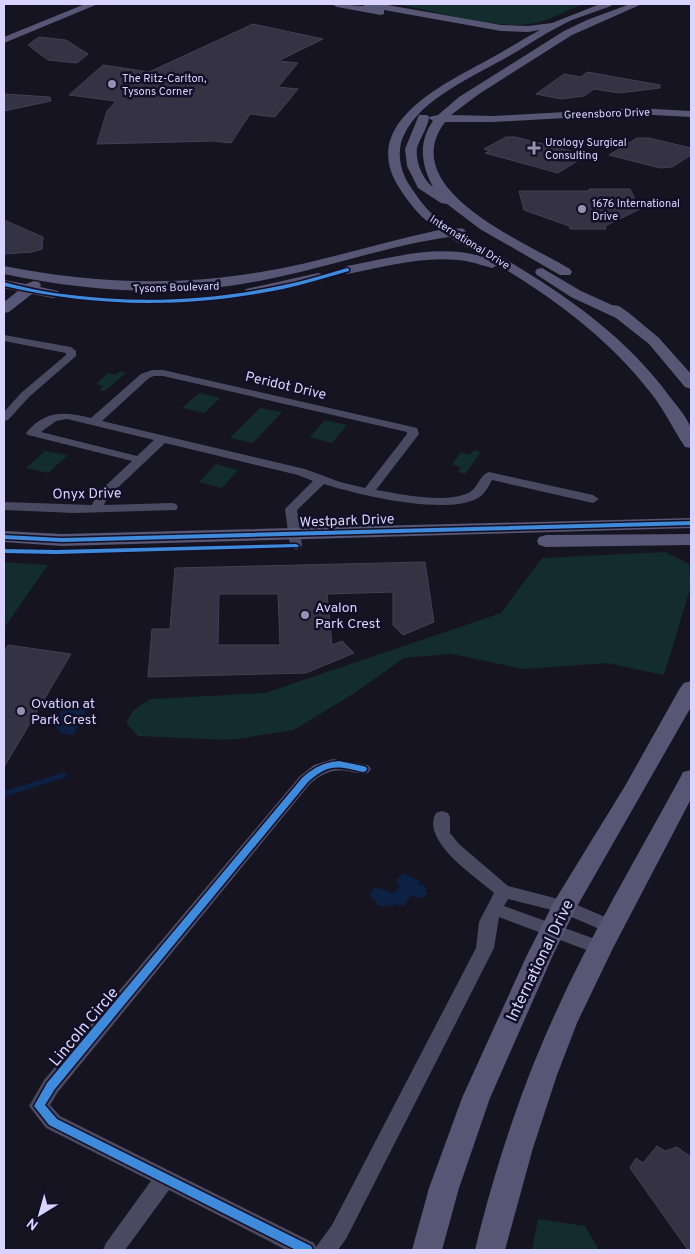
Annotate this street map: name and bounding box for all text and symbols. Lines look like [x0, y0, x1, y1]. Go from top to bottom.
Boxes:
place label: The Ritz-Carlton, Tysons Corner [122, 72, 207, 99]
marker: The Ritz-Carlton, Tysons Corner [106, 78, 118, 90]
street label: Greensboro Drive [564, 105, 650, 123]
place label: Urology Surgical Consulting [545, 136, 627, 163]
marker: Urology Surgical Consulting [527, 141, 541, 155]
place label: 1676 International Drive [592, 197, 680, 224]
marker: 1676 International Drive [576, 203, 588, 215]
street label: International Drive [427, 213, 512, 273]
street label: Tysons Boulevard [133, 279, 219, 297]
street label: Peridot Drive [243, 369, 328, 404]
street label: Onyx Drive [52, 485, 122, 504]
street label: Westpark Drive [299, 511, 395, 532]
place label: Avalon Park Crest [315, 600, 380, 633]
marker: Avalon Park Crest [299, 609, 311, 621]
place label: Ovation at Park Crest [31, 696, 96, 729]
marker: Ovation at Park Crest [15, 705, 27, 717]
street label: International Drive [503, 897, 579, 1025]
street label: Lincoln Circle [46, 984, 123, 1071]
north arrow [15, 1189, 65, 1239]
text: N [24, 1213, 42, 1233]

